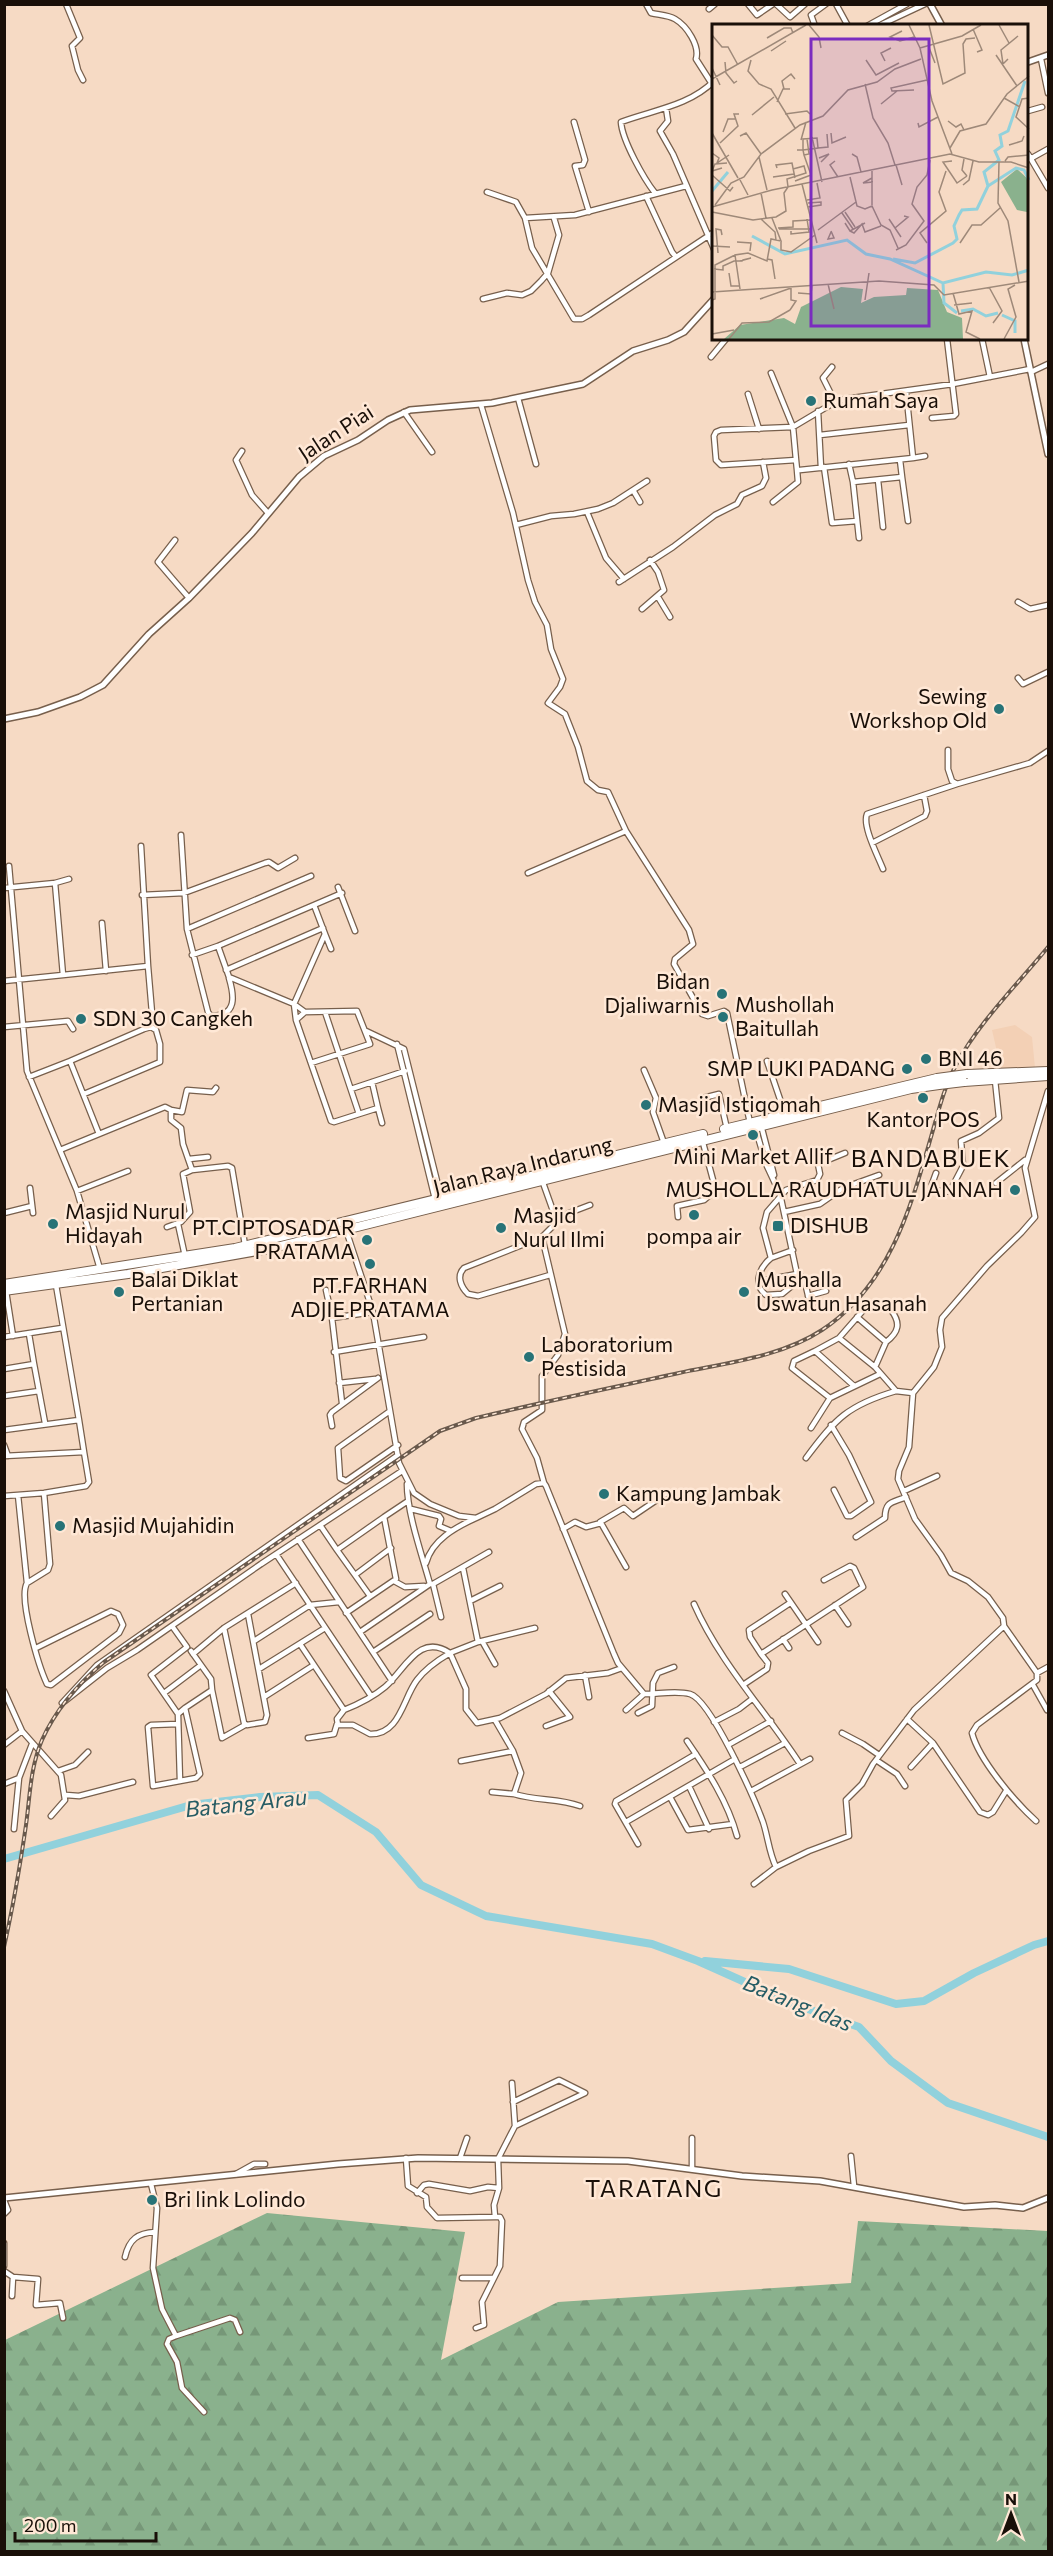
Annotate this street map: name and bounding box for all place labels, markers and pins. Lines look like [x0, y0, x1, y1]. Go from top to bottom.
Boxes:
place label: Rumah Saya [823, 387, 939, 412]
marker: Rumah Saya [804, 394, 818, 408]
place label: Sewing Workshop Old [850, 683, 987, 732]
marker: Sewing Workshop Old [992, 702, 1006, 716]
place label: Bidan Djaliwarnis [605, 968, 710, 1017]
marker: Bidan Djaliwarnis [715, 987, 729, 1001]
place label: Mushollah Baitullah [735, 991, 835, 1040]
place label: SDN 30 Cangkeh [93, 1005, 253, 1030]
marker: Mushollah Baitullah [716, 1010, 730, 1024]
marker: SDN 30 Cangkeh [74, 1012, 88, 1026]
place label: BNI 46 [938, 1045, 1003, 1070]
marker: BNI 46 [919, 1052, 933, 1066]
place label: SMP LUKI PADANG [707, 1055, 895, 1080]
marker: SMP LUKI PADANG [900, 1062, 914, 1076]
place label: Masjid Istiqomah [658, 1091, 821, 1116]
marker: Kantor POS [916, 1091, 930, 1105]
marker: Masjid Istiqomah [639, 1098, 653, 1112]
place label: Kantor POS [866, 1106, 980, 1131]
marker: Mini Market Allif [746, 1128, 760, 1142]
place label: Mini Market Allif [673, 1143, 833, 1168]
place label: MUSHOLLA RAUDHATUL JANNAH [666, 1176, 1003, 1201]
marker: MUSHOLLA RAUDHATUL JANNAH [1008, 1183, 1022, 1197]
place label: Masjid Nurul Hidayah [65, 1198, 185, 1247]
place label: Masjid Nurul Ilmi [513, 1202, 605, 1251]
marker: pompa air [687, 1208, 701, 1222]
place label: DISHUB [790, 1212, 868, 1237]
place label: PT.CIPTOSADAR PRATAMA [192, 1214, 355, 1263]
marker: Masjid Nurul Hidayah [46, 1217, 60, 1231]
marker: DISHUB [771, 1219, 785, 1233]
marker: Masjid Nurul Ilmi [494, 1221, 508, 1235]
place label: pompa air [646, 1223, 742, 1248]
marker: PT.CIPTOSADAR PRATAMA [360, 1233, 374, 1247]
marker: PT.FARHAN ADJIE PRATAMA [363, 1257, 377, 1271]
place label: Balai Diklat Pertanian [131, 1266, 238, 1315]
place label: Mushalla Uswatun Hasanah [756, 1266, 927, 1315]
place label: PT.FARHAN ADJIE PRATAMA [290, 1272, 450, 1321]
marker: Balai Diklat Pertanian [112, 1285, 126, 1299]
marker: Mushalla Uswatun Hasanah [737, 1285, 751, 1299]
place label: Laboratorium Pestisida [541, 1331, 673, 1380]
marker: Laboratorium Pestisida [522, 1350, 536, 1364]
place label: Kampung Jambak [616, 1480, 781, 1505]
marker: Kampung Jambak [597, 1487, 611, 1501]
place label: Masjid Mujahidin [72, 1512, 234, 1537]
marker: Masjid Mujahidin [53, 1519, 67, 1533]
place label: Bri link Lolindo [164, 2186, 306, 2211]
marker: Bri link Lolindo [145, 2193, 159, 2207]

